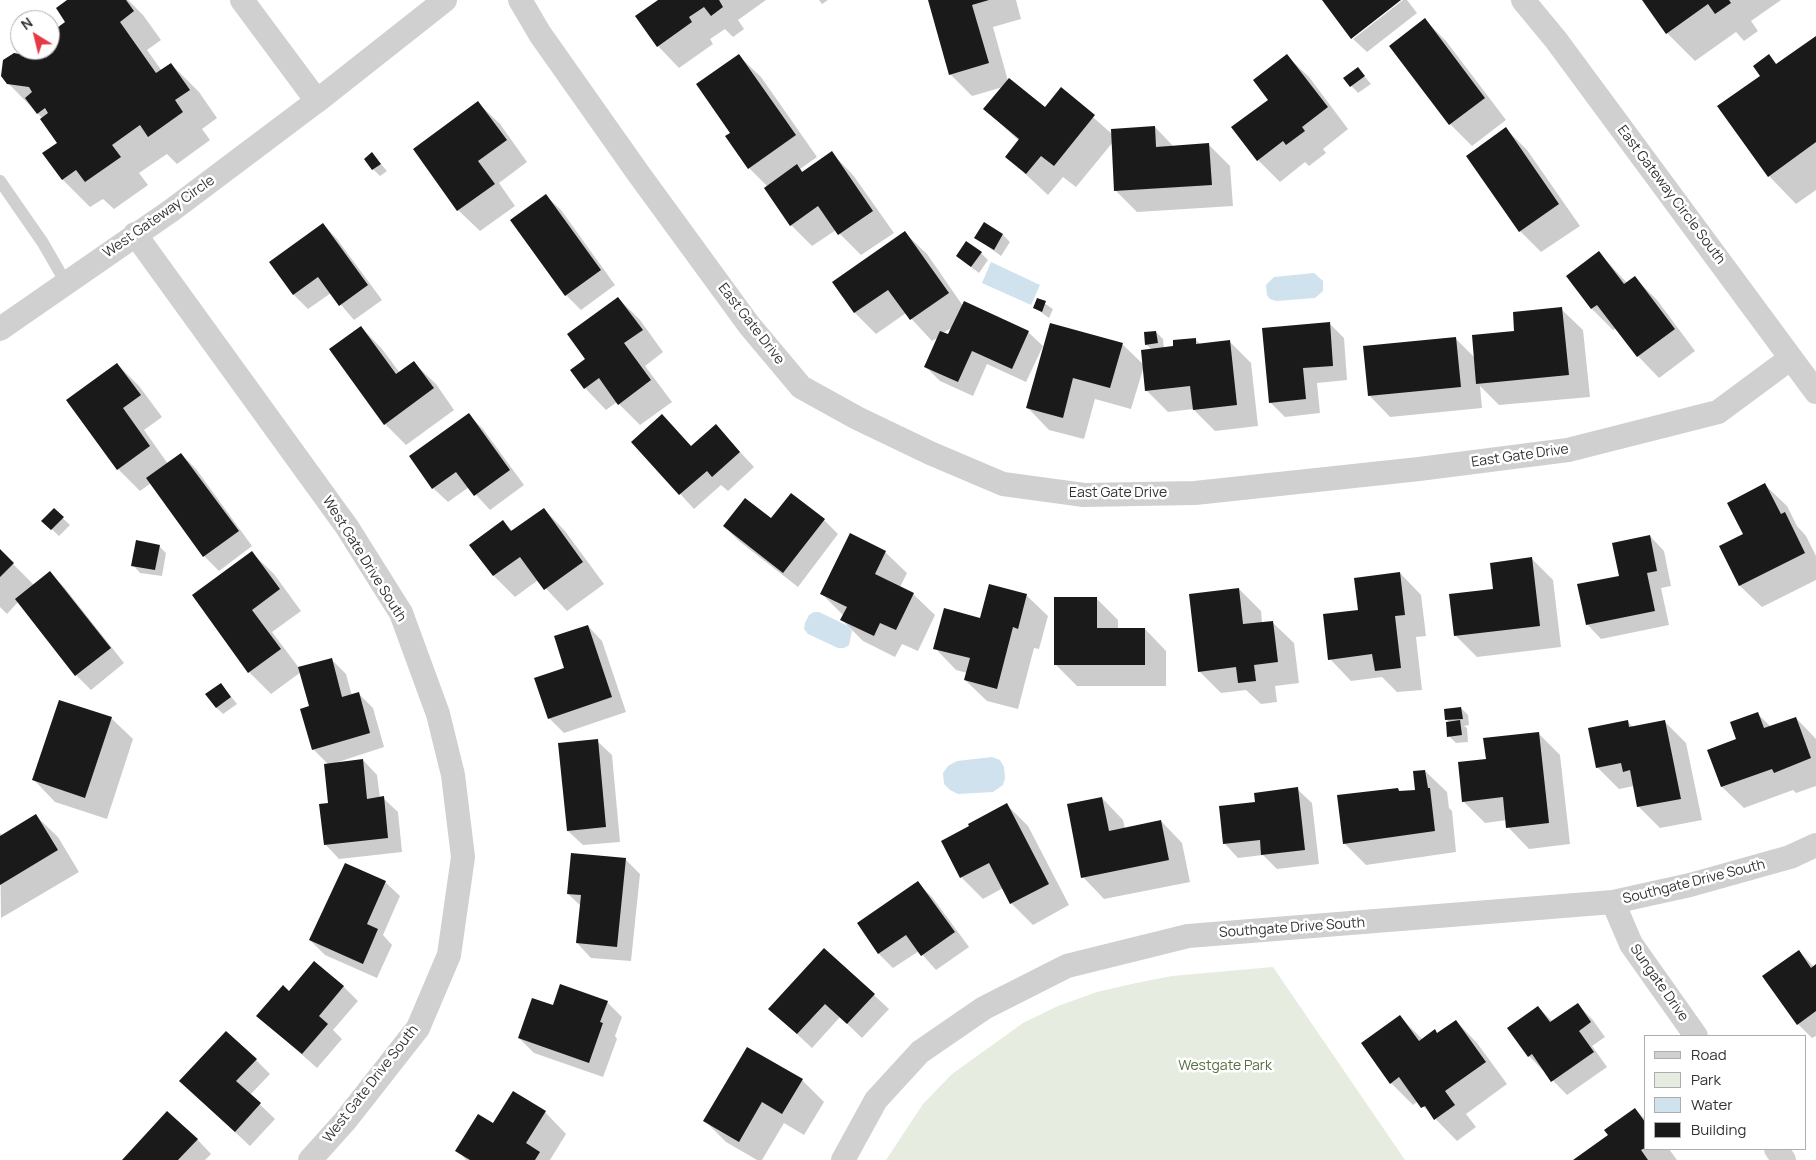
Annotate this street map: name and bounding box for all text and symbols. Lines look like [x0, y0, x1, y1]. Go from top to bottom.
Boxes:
north arrow [10, 10, 60, 60]
text: N [17, 13, 36, 34]
street label: East Gateway Circle South [1613, 122, 1729, 268]
street label: West Gateway Circle [100, 172, 218, 262]
street label: East Gate Drive [714, 280, 788, 368]
street label: East Gate Drive [1470, 441, 1570, 471]
street label: East Gate Drive [1069, 485, 1167, 501]
street label: West Gate Drive South [319, 493, 409, 625]
street label: Southgate Drive South [1621, 856, 1767, 908]
street label: Southgate Drive South [1218, 915, 1366, 941]
street label: Sungate Drive [1626, 941, 1692, 1025]
street label: West Gate Drive South [320, 1022, 422, 1146]
legend [1644, 1035, 1806, 1150]
text: Road [1691, 1044, 1727, 1065]
park label: Westgate Park [1178, 1058, 1272, 1074]
text: Park [1691, 1069, 1721, 1090]
text: Water [1691, 1094, 1733, 1115]
text: Building [1691, 1119, 1746, 1140]

